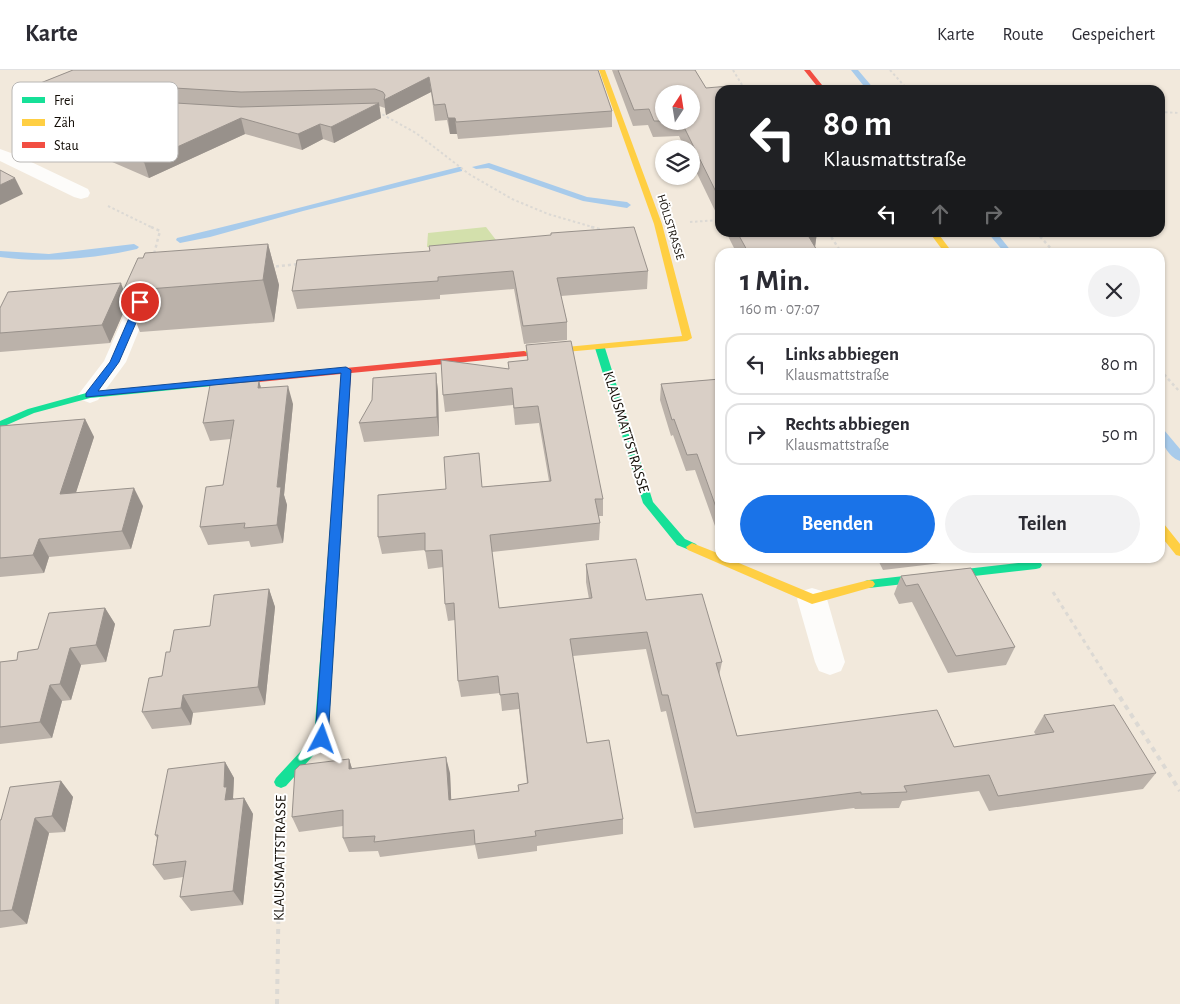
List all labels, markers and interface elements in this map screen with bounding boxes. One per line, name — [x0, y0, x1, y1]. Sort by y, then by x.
text: Karte — [25, 22, 78, 46]
text: Karte — [937, 26, 974, 44]
text: Route — [1002, 26, 1044, 44]
text: Gespeichert — [1072, 26, 1155, 44]
legend — [12, 82, 178, 162]
north arrow — [655, 85, 700, 130]
map controls — [655, 85, 700, 185]
text: Frei — [54, 94, 74, 108]
icon: left — [740, 105, 805, 170]
text: 80 m — [823, 107, 892, 142]
text: Zäh — [54, 116, 75, 130]
text: Stau — [54, 139, 79, 153]
button: layers — [655, 140, 700, 185]
text: Klausmattstraße — [823, 148, 966, 170]
street label: HÖLLSTRASSE — [655, 193, 688, 261]
icon: left — [873, 200, 901, 228]
icon: ahead — [926, 200, 954, 228]
icon: right — [979, 200, 1007, 228]
button: close — [1088, 265, 1140, 317]
text: 1 Min. — [740, 266, 810, 296]
pin — [119, 281, 161, 323]
icon: arrive — [126, 288, 154, 316]
text: 160 m · 07:07 — [740, 301, 820, 317]
text: Links abbiegen — [785, 345, 899, 364]
icon: left — [742, 350, 770, 378]
text: 80 m — [1101, 355, 1138, 374]
text: Klausmattstraße — [785, 367, 889, 383]
street label: KLAUSMATTSTRASSE — [600, 370, 652, 494]
text: Rechts abbiegen — [785, 415, 910, 434]
icon: right — [742, 420, 770, 448]
text: 50 m — [1102, 425, 1138, 444]
text: Klausmattstraße — [785, 437, 889, 453]
button: Beenden — [740, 495, 935, 553]
button: Teilen — [945, 495, 1140, 553]
position arrow — [295, 712, 347, 764]
street label: KLAUSMATTSTRASSE — [271, 795, 289, 921]

